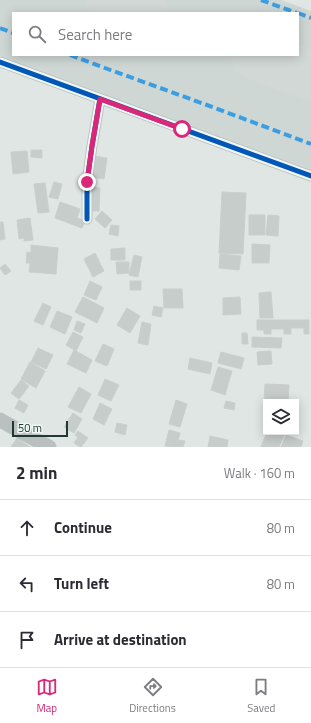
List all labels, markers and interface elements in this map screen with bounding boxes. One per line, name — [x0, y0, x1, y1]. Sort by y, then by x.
search box — [12, 12, 299, 56]
icon: search — [26, 23, 48, 45]
text: Search here — [58, 23, 132, 46]
route start — [173, 120, 191, 138]
route end — [78, 173, 96, 191]
map controls — [263, 399, 299, 435]
button: layers — [263, 399, 299, 435]
scale bar — [12, 419, 68, 438]
text: 50 m — [18, 420, 42, 436]
text: 2 min — [16, 460, 57, 486]
text: Walk · 160 m — [224, 463, 295, 483]
text: Continue — [54, 516, 112, 539]
icon: ahead — [16, 517, 38, 539]
text: 80 m — [267, 518, 295, 538]
text: Turn left — [54, 572, 109, 595]
icon: left — [16, 573, 38, 595]
text: 80 m — [267, 574, 295, 594]
text: Arrive at destination — [54, 628, 187, 651]
icon: arrive — [16, 629, 38, 651]
tab: Map — [36, 676, 58, 716]
tab: Directions — [129, 676, 176, 716]
tab: Saved — [247, 676, 275, 716]

